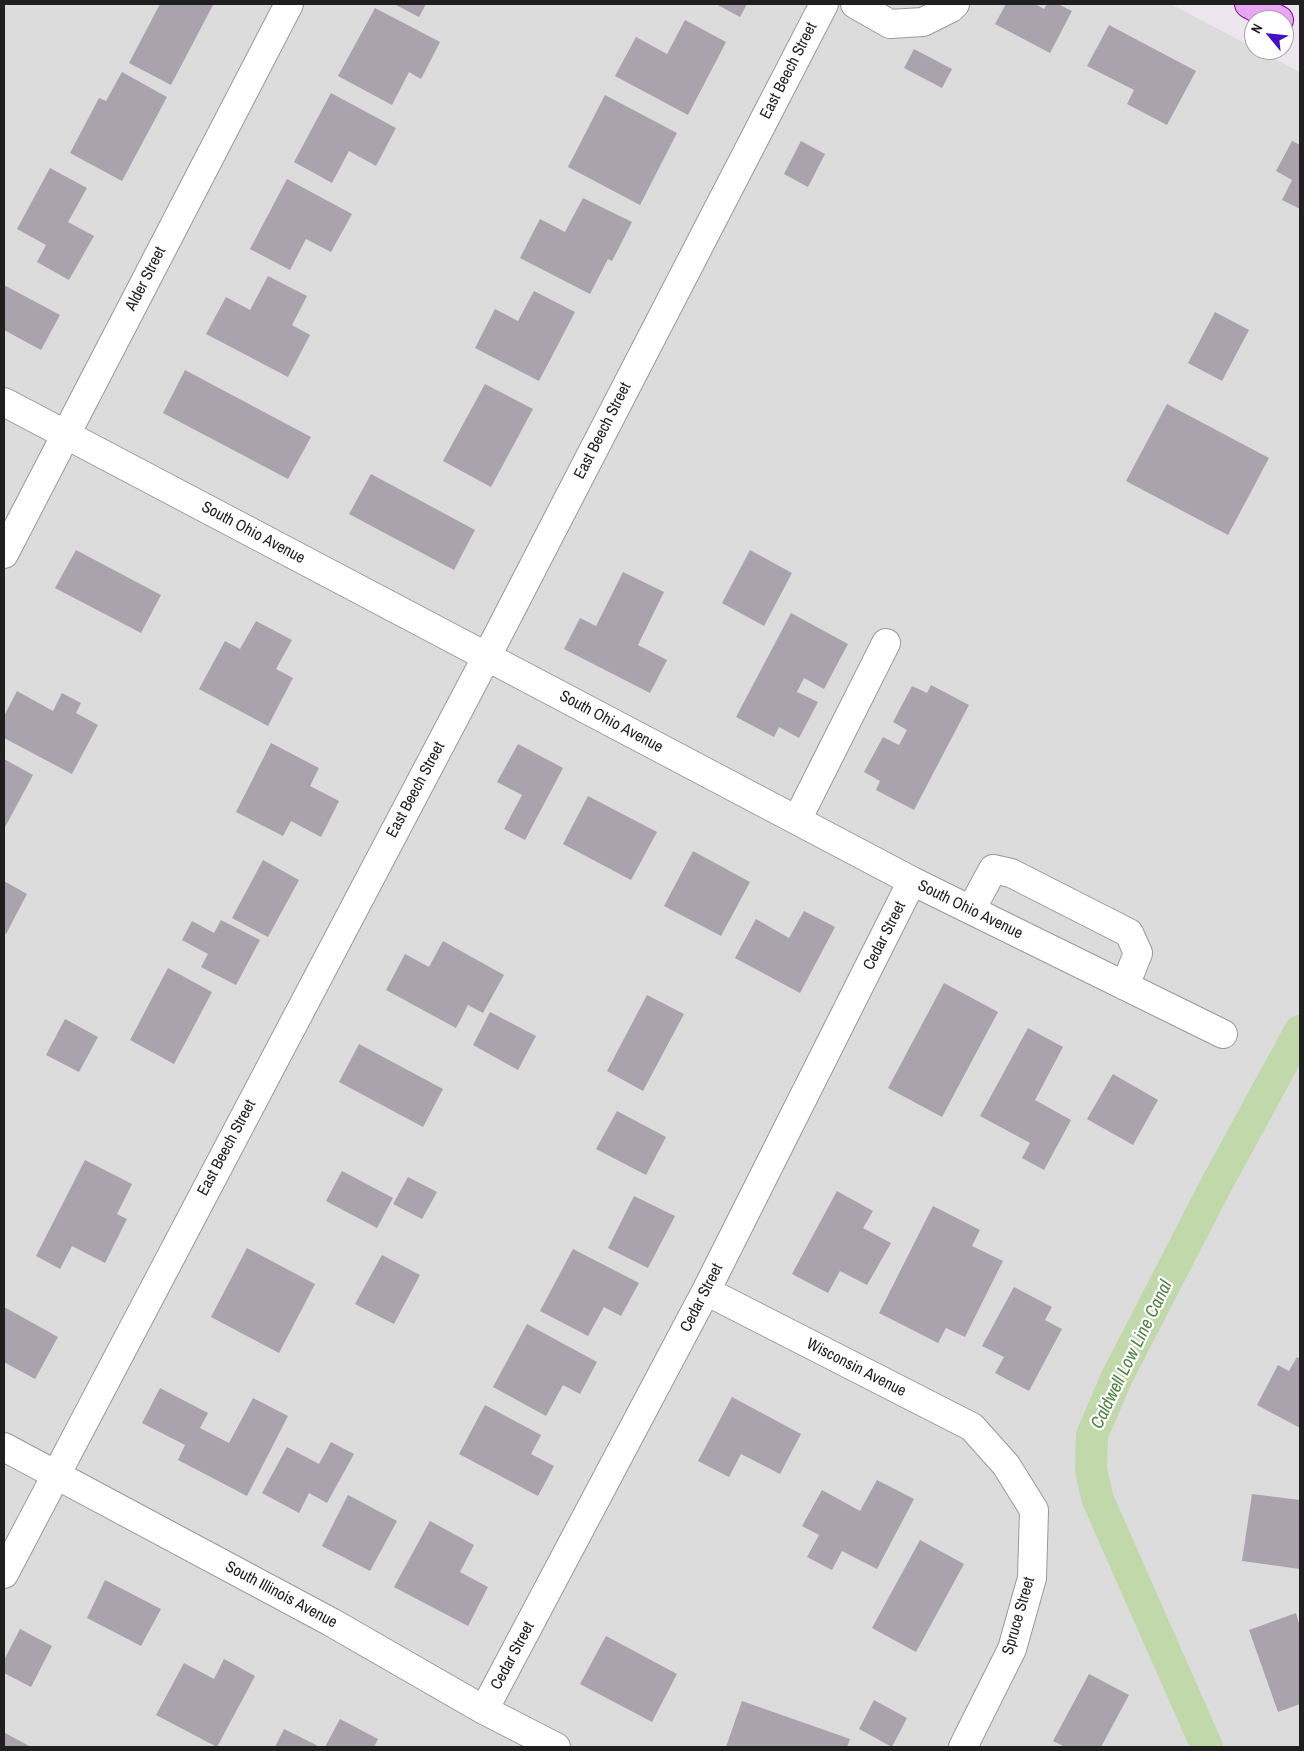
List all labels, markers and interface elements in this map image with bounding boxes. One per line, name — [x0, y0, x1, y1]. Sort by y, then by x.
north arrow — [1244, 10, 1294, 60]
street label: East Beech Street — [756, 20, 822, 122]
text: N — [1247, 21, 1267, 36]
street label: Alder Street — [122, 244, 170, 314]
street label: East Beech Street — [570, 380, 636, 482]
street label: South Ohio Avenue — [198, 498, 308, 568]
street label: South Ohio Avenue — [556, 687, 666, 757]
street label: East Beech Street — [383, 739, 449, 841]
street label: South Ohio Avenue — [914, 876, 1026, 944]
street label: Cedar Street — [860, 899, 910, 973]
street label: East Beech Street — [194, 1097, 260, 1199]
street label: Cedar Street — [677, 1261, 727, 1335]
water label: Caldwell Low Line Canal — [1087, 1277, 1177, 1433]
street label: Wisconsin Avenue — [803, 1335, 909, 1401]
street label: South Illinois Avenue — [222, 1557, 340, 1633]
street label: Spruce Street — [999, 1575, 1039, 1657]
street label: Cedar Street — [487, 1619, 539, 1693]

